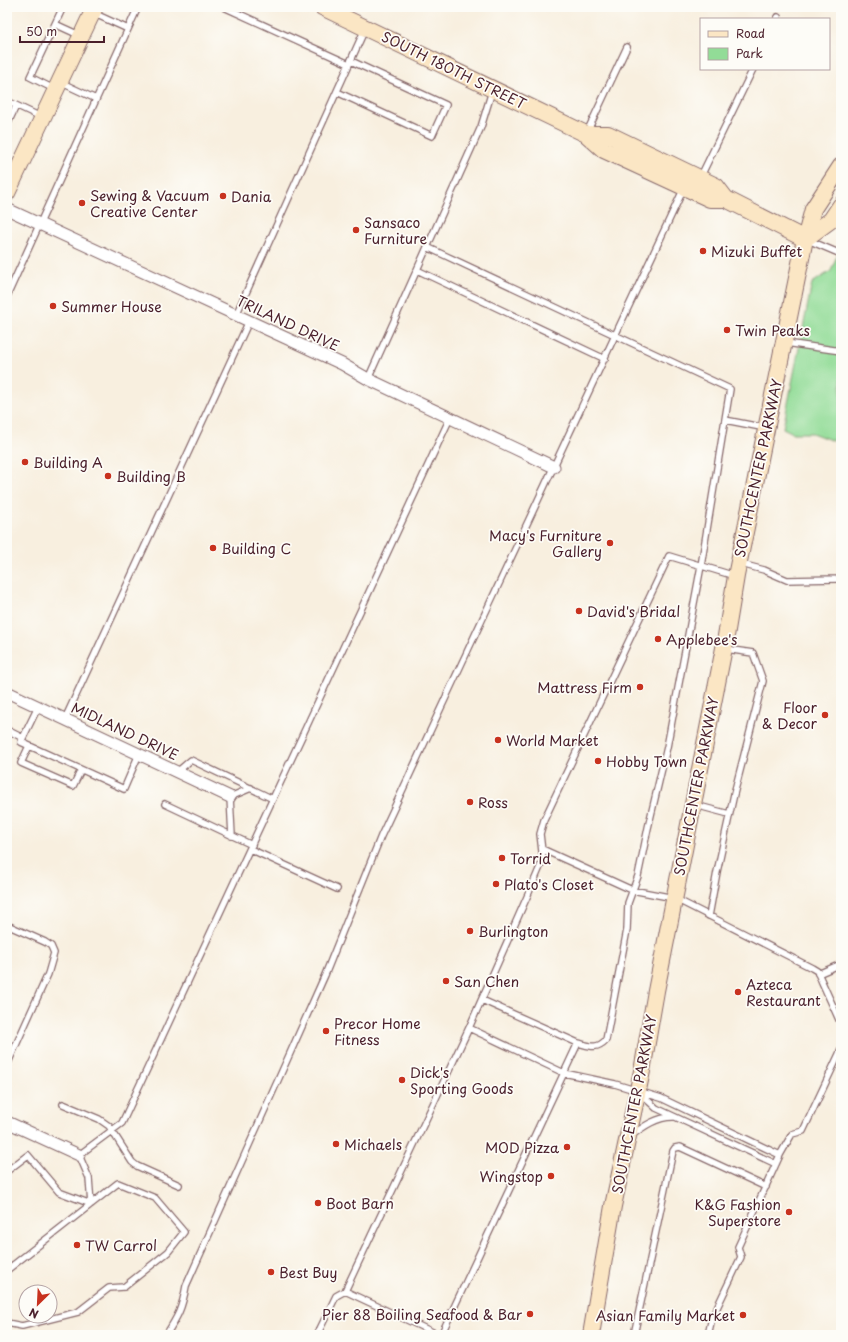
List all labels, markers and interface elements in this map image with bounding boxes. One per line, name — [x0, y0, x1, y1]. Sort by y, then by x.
scale bar — [20, 18, 104, 44]
legend — [700, 18, 830, 70]
text: 50 m — [26, 22, 57, 40]
text: Road — [736, 24, 765, 42]
street label: SOUTH 180TH STREET — [378, 26, 530, 114]
text: Park — [736, 44, 763, 62]
place label: Sewing & Vacuum Creative Center — [90, 185, 209, 222]
place label: Dania — [231, 186, 272, 207]
marker: Dania — [218, 191, 228, 201]
marker: Sewing & Vacuum Creative Center — [77, 198, 87, 208]
place label: Sansaco Furniture — [364, 212, 428, 249]
marker: Sansaco Furniture — [351, 225, 361, 235]
place label: Mizuki Buffet — [711, 241, 802, 262]
marker: Mizuki Buffet — [698, 246, 708, 256]
street label: TRILAND DRIVE — [233, 290, 343, 356]
place label: Summer House — [61, 296, 162, 317]
marker: Summer House — [48, 301, 58, 311]
place label: Twin Peaks — [735, 320, 810, 341]
marker: Twin Peaks — [722, 325, 732, 335]
street label: SOUTHCENTER PARKWAY — [729, 377, 787, 559]
place label: Building A — [33, 452, 103, 473]
marker: Building A — [20, 457, 30, 467]
place label: Building B — [116, 466, 186, 487]
marker: Building B — [103, 471, 113, 481]
place label: Macy's Furniture Gallery — [489, 525, 602, 562]
place label: Building C — [221, 538, 291, 559]
marker: Macy's Furniture Gallery — [605, 538, 615, 548]
marker: Building C — [208, 543, 218, 553]
place label: David's Bridal — [587, 601, 680, 622]
marker: David's Bridal — [574, 606, 584, 616]
place label: Applebee's — [666, 629, 737, 650]
marker: Applebee's — [653, 634, 663, 644]
place label: Mattress Firm — [537, 677, 632, 698]
marker: Mattress Firm — [635, 682, 645, 692]
street label: SOUTHCENTER PARKWAY — [668, 695, 724, 877]
street label: MIDLAND DRIVE — [68, 697, 182, 765]
place label: Floor & Decor — [762, 697, 817, 734]
marker: Floor & Decor — [820, 710, 830, 720]
place label: World Market — [506, 730, 599, 751]
marker: World Market — [493, 735, 503, 745]
place label: Hobby Town — [606, 751, 687, 772]
marker: Hobby Town — [593, 756, 603, 766]
place label: Ross — [478, 792, 508, 813]
marker: Ross — [465, 797, 475, 807]
place label: Torrid — [510, 848, 551, 869]
marker: Torrid — [497, 853, 507, 863]
place label: Plato's Closet — [504, 874, 594, 895]
marker: Plato's Closet — [491, 879, 501, 889]
place label: Burlington — [478, 921, 548, 942]
marker: Burlington — [465, 926, 475, 936]
place label: San Chen — [454, 971, 519, 992]
place label: Azteca Restaurant — [746, 974, 821, 1011]
marker: San Chen — [441, 976, 451, 986]
marker: Azteca Restaurant — [733, 987, 743, 997]
place label: Precor Home Fitness — [334, 1013, 421, 1050]
street label: SOUTHCENTER PARKWAY — [606, 1013, 662, 1195]
marker: Precor Home Fitness — [321, 1026, 331, 1036]
place label: Dick's Sporting Goods — [410, 1062, 513, 1099]
marker: Dick's Sporting Goods — [397, 1075, 407, 1085]
place label: Michaels — [344, 1134, 402, 1155]
place label: MOD Pizza — [485, 1137, 560, 1158]
marker: Michaels — [331, 1139, 341, 1149]
marker: MOD Pizza — [562, 1142, 572, 1152]
place label: Wingstop — [480, 1166, 543, 1187]
marker: Wingstop — [546, 1171, 556, 1181]
place label: Boot Barn — [326, 1193, 394, 1214]
place label: K&G Fashion Superstore — [695, 1194, 781, 1231]
marker: Boot Barn — [313, 1198, 323, 1208]
marker: K&G Fashion Superstore — [784, 1207, 794, 1217]
place label: TW Carrol — [85, 1235, 157, 1256]
marker: TW Carrol — [72, 1240, 82, 1250]
place label: Best Buy — [279, 1262, 337, 1283]
marker: Best Buy — [266, 1267, 276, 1277]
north arrow — [18, 1284, 58, 1324]
text: N — [26, 1304, 41, 1323]
place label: Pier 88 Boiling Seafood & Bar — [322, 1304, 523, 1325]
place label: Asian Family Market — [596, 1305, 735, 1326]
marker: Pier 88 Boiling Seafood & Bar — [525, 1309, 535, 1319]
marker: Asian Family Market — [738, 1310, 748, 1320]

